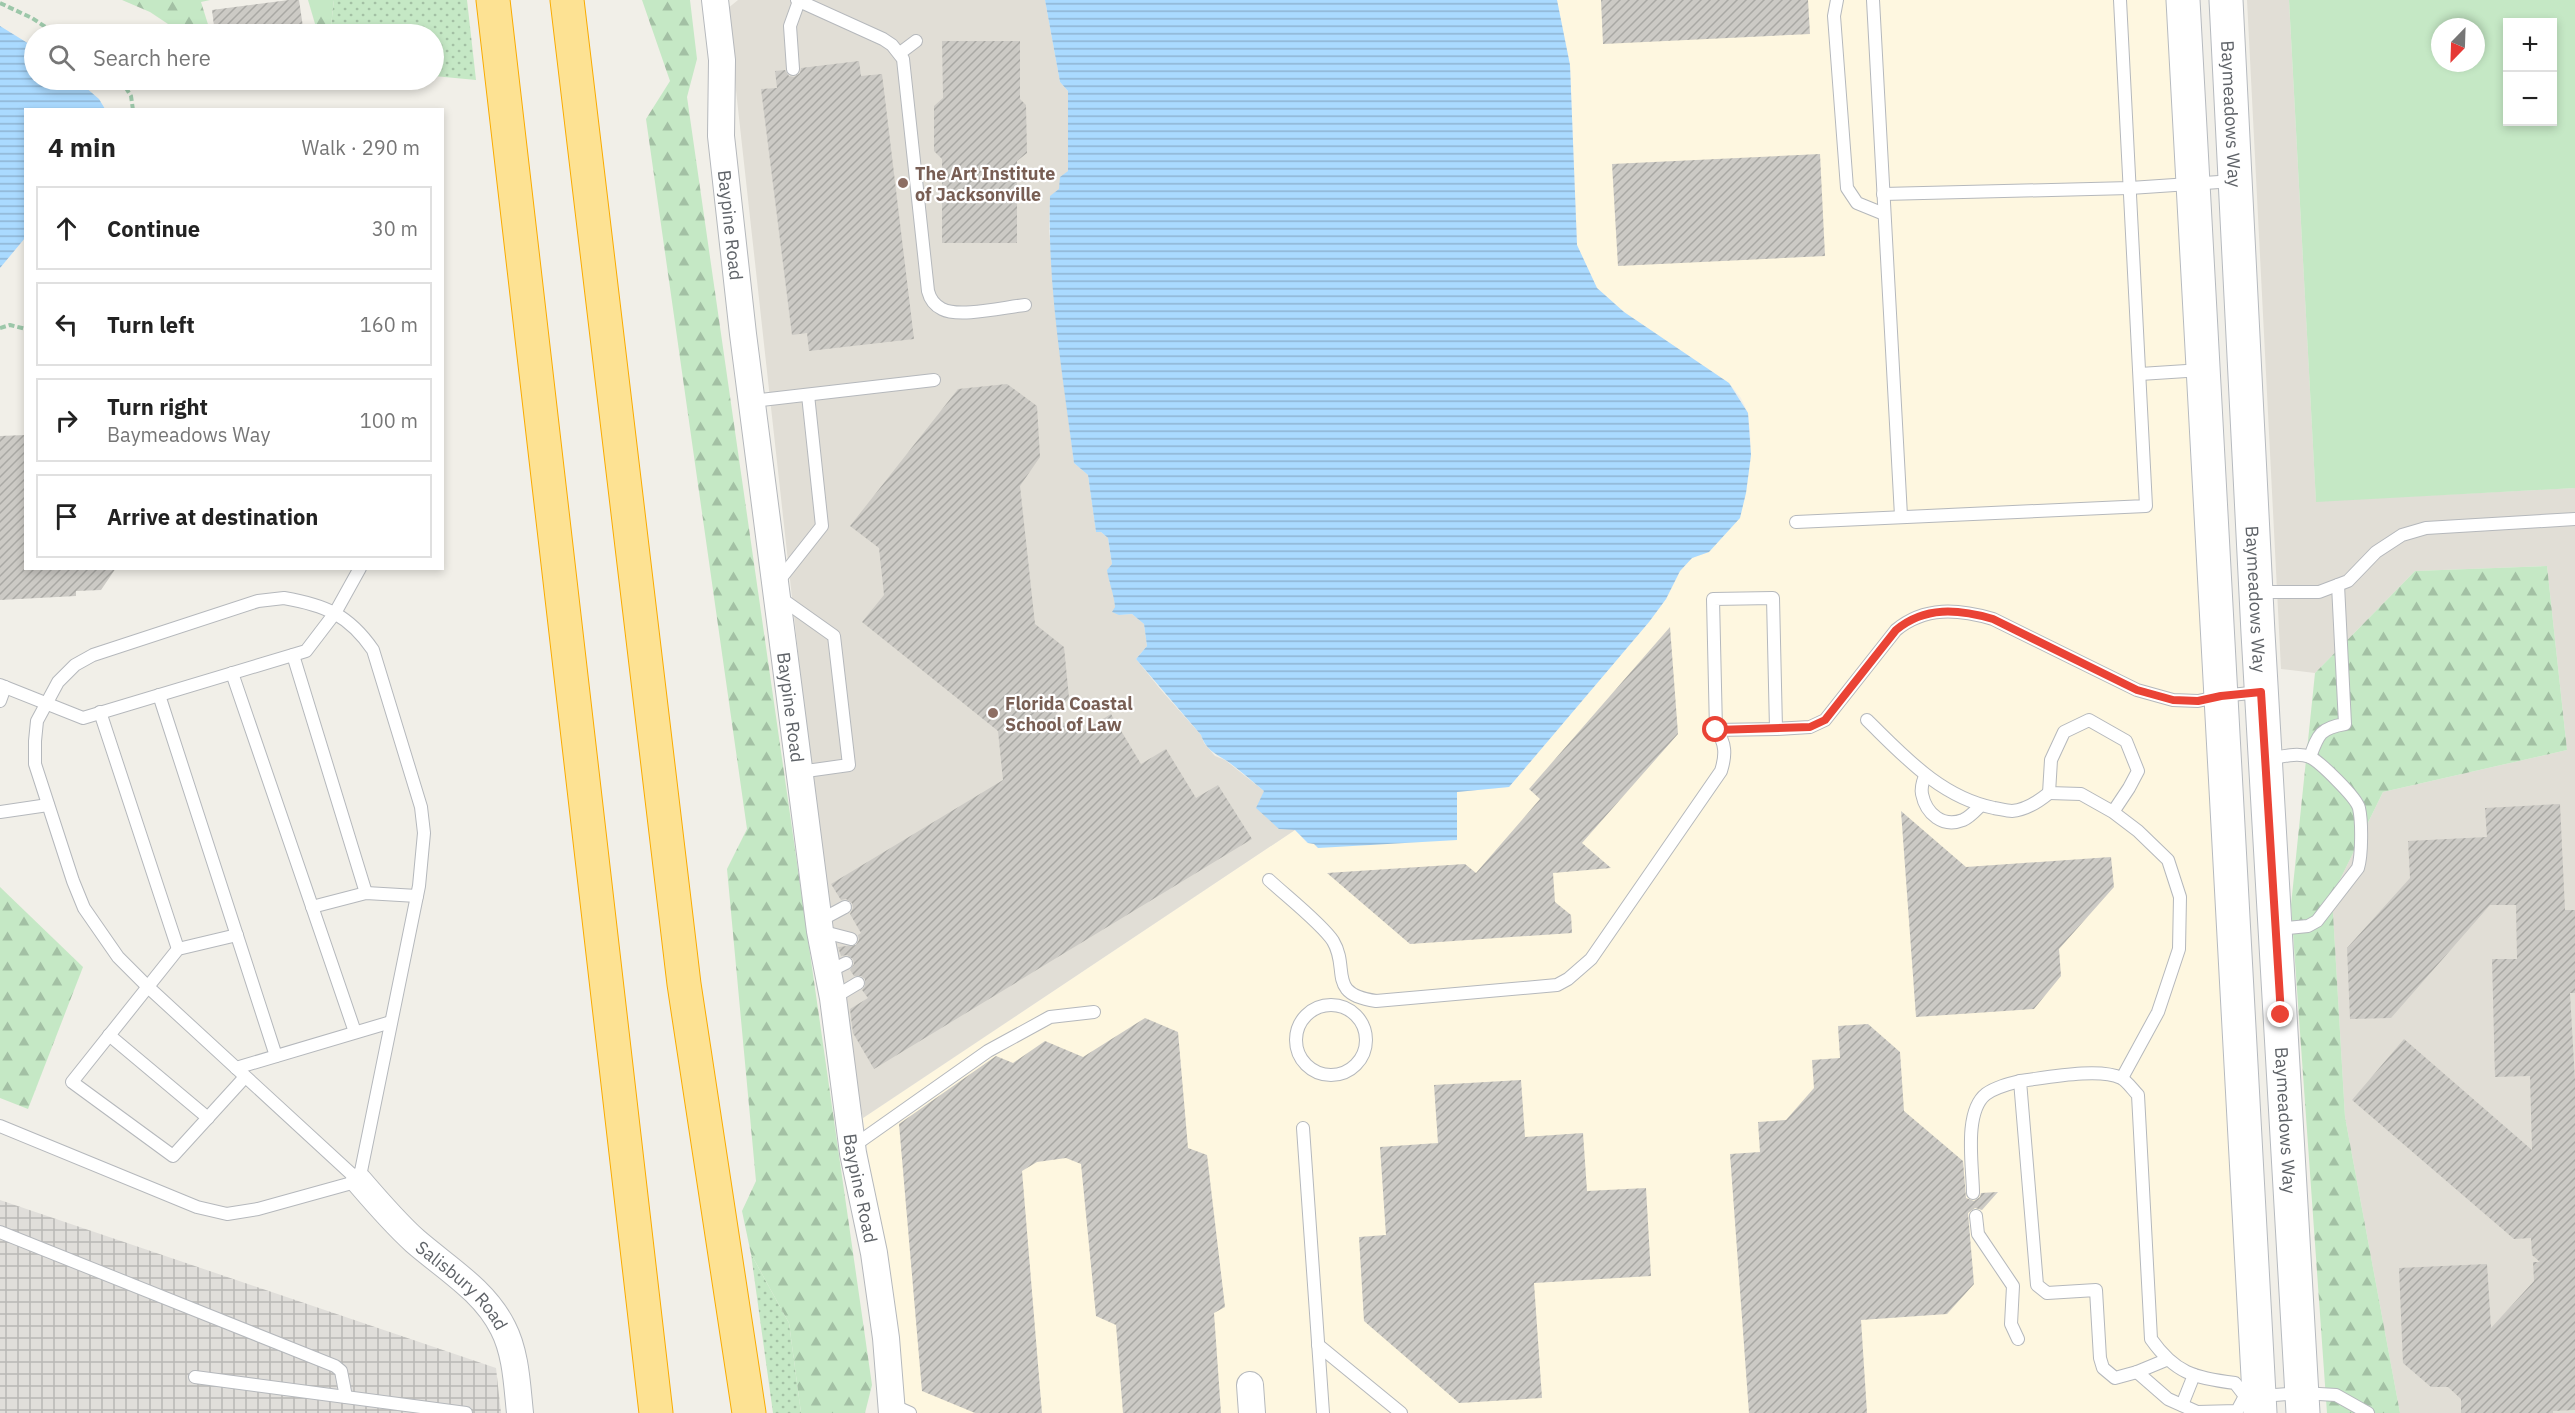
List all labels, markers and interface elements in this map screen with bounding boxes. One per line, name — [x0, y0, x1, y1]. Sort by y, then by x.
north arrow — [2431, 18, 2485, 72]
map controls — [2503, 18, 2557, 126]
button: + — [2503, 18, 2557, 72]
search box — [24, 24, 444, 90]
street label: Baymeadows Way — [2217, 40, 2247, 188]
icon: search — [45, 41, 78, 74]
text: Search here — [93, 43, 211, 72]
button: − — [2503, 72, 2557, 126]
text: 4 min — [48, 130, 116, 164]
text: Walk · 290 m — [302, 134, 420, 161]
place label: The Art Institute of Jacksonville — [915, 162, 1055, 206]
street label: Baypine Road — [713, 169, 748, 281]
marker: The Art Institute of Jacksonville — [896, 176, 910, 190]
icon: ahead — [50, 212, 83, 245]
text: Continue — [107, 214, 200, 243]
text: 30 m — [372, 215, 418, 242]
icon: left — [50, 308, 83, 341]
text: Turn left — [107, 310, 195, 339]
text: 160 m — [360, 311, 418, 338]
text: Turn right — [107, 392, 208, 421]
icon: right — [50, 404, 83, 437]
text: 100 m — [360, 407, 418, 434]
text: Baymeadows Way — [107, 421, 270, 448]
icon: arrive — [50, 500, 83, 533]
text: Arrive at destination — [107, 502, 318, 531]
street label: Baymeadows Way — [2241, 525, 2272, 673]
street label: Baypine Road — [773, 651, 810, 764]
place label: Florida Coastal School of Law — [1005, 692, 1133, 736]
marker: Florida Coastal School of Law — [986, 706, 1000, 720]
route start — [1702, 716, 1728, 742]
route end — [2267, 1001, 2293, 1027]
street label: Baymeadows Way — [2270, 1046, 2302, 1195]
street label: Baypine Road — [839, 1132, 883, 1245]
street label: Salisbury Road — [411, 1235, 513, 1334]

